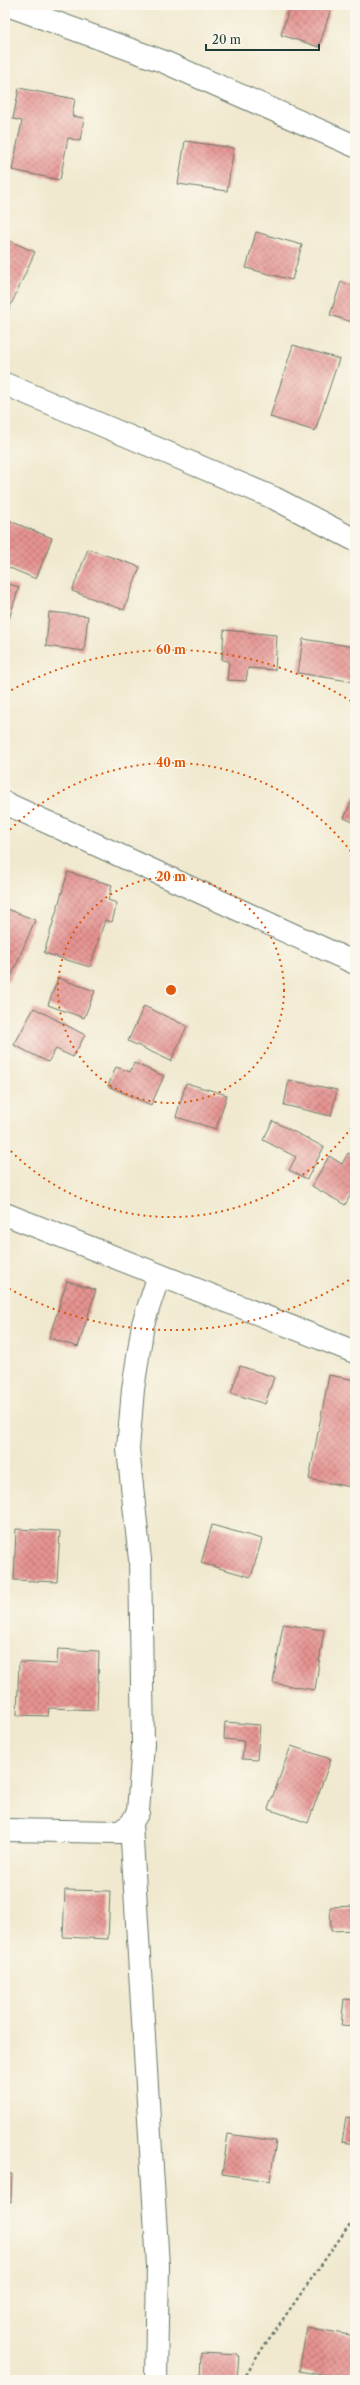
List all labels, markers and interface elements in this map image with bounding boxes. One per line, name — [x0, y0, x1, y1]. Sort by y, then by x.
scale bar — [206, 26, 319, 52]
text: 20 m — [212, 32, 241, 47]
text: 60 m — [156, 642, 186, 657]
text: 40 m — [156, 755, 186, 770]
text: 20 m — [156, 869, 186, 884]
centre of rings — [164, 983, 178, 997]

